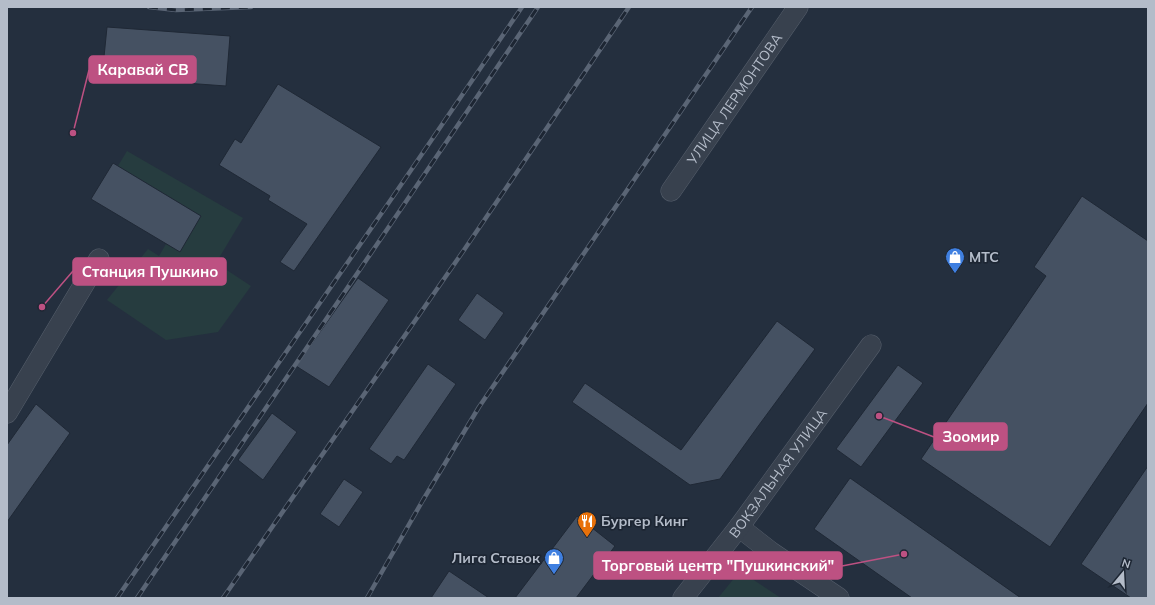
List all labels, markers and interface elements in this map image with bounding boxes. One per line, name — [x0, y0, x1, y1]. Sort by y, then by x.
street label: УЛИЦА ЛЕРМОНТОВА — [682, 29, 787, 169]
callout: Каравай СВ — [89, 56, 196, 83]
text: Каравай СВ — [97, 60, 189, 79]
shop icon: МТС — [944, 246, 966, 274]
place label: МТС — [969, 248, 999, 266]
callout: Станция Пушкино — [73, 258, 226, 285]
text: Станция Пушкино — [82, 262, 218, 281]
street label: ВОКЗАЛЬНАЯ УЛИЦА — [725, 404, 831, 541]
callout: Зоомир — [934, 423, 1007, 450]
text: Зоомир — [942, 427, 1000, 446]
restaurant icon: Бургер Кинг — [576, 510, 598, 538]
place label: Бургер Кинг — [601, 512, 688, 530]
shop icon: Лига Ставок — [543, 547, 565, 575]
place label: Лига Ставок — [452, 549, 541, 567]
callout: Торговый центр "Пушкинский" — [594, 552, 842, 579]
north arrow — [1103, 553, 1143, 593]
text: Торговый центр "Пушкинский" — [602, 556, 834, 575]
text: N — [1120, 556, 1132, 571]

